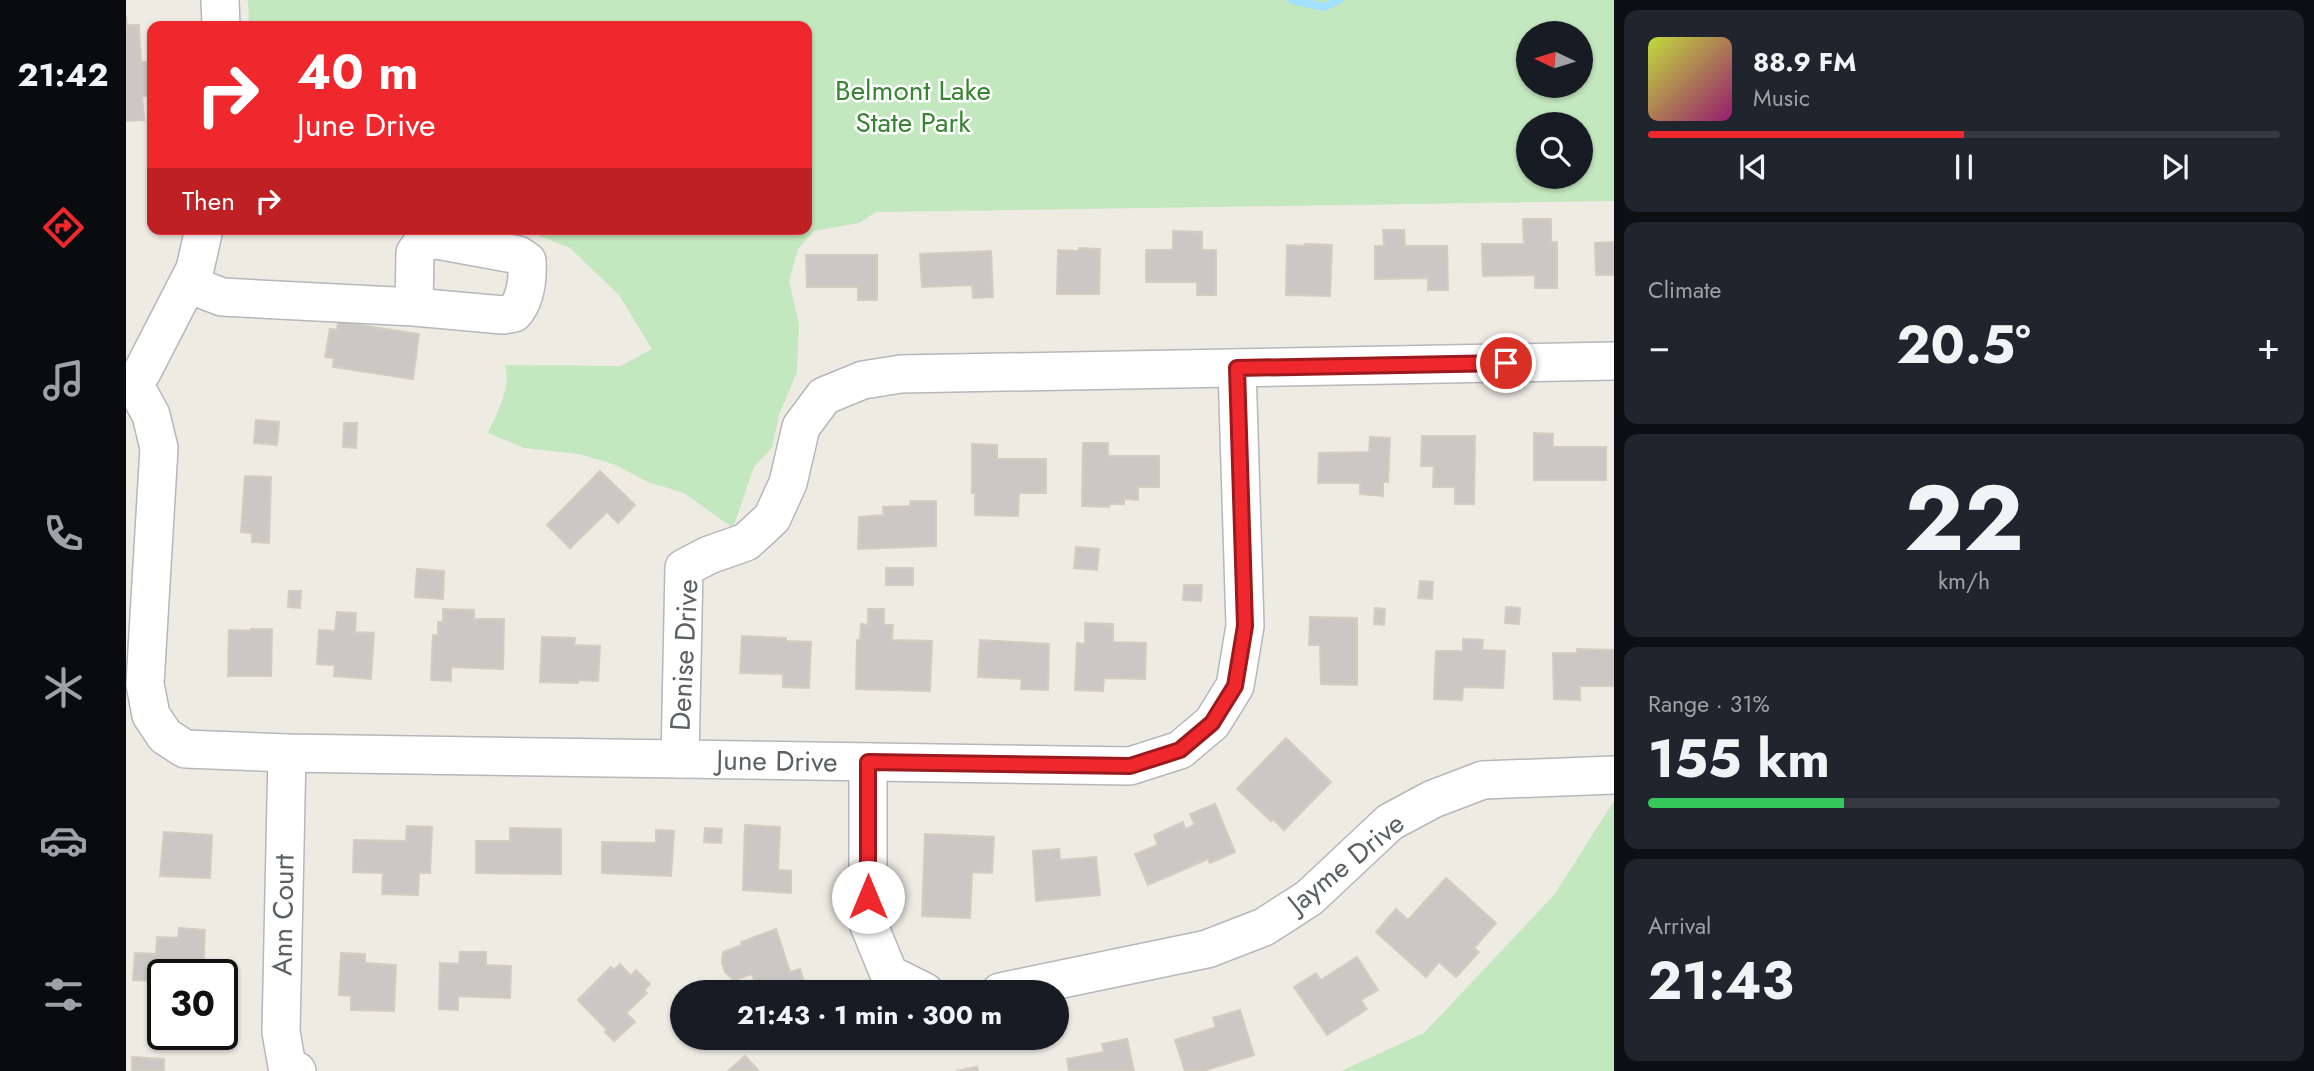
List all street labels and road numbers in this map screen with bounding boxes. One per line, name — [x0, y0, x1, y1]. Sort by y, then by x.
street label: Denise Drive — [660, 578, 708, 732]
street label: June Drive — [712, 739, 838, 783]
street label: Jayme Drive — [1276, 803, 1413, 925]
street label: Ann Court — [261, 853, 305, 976]

